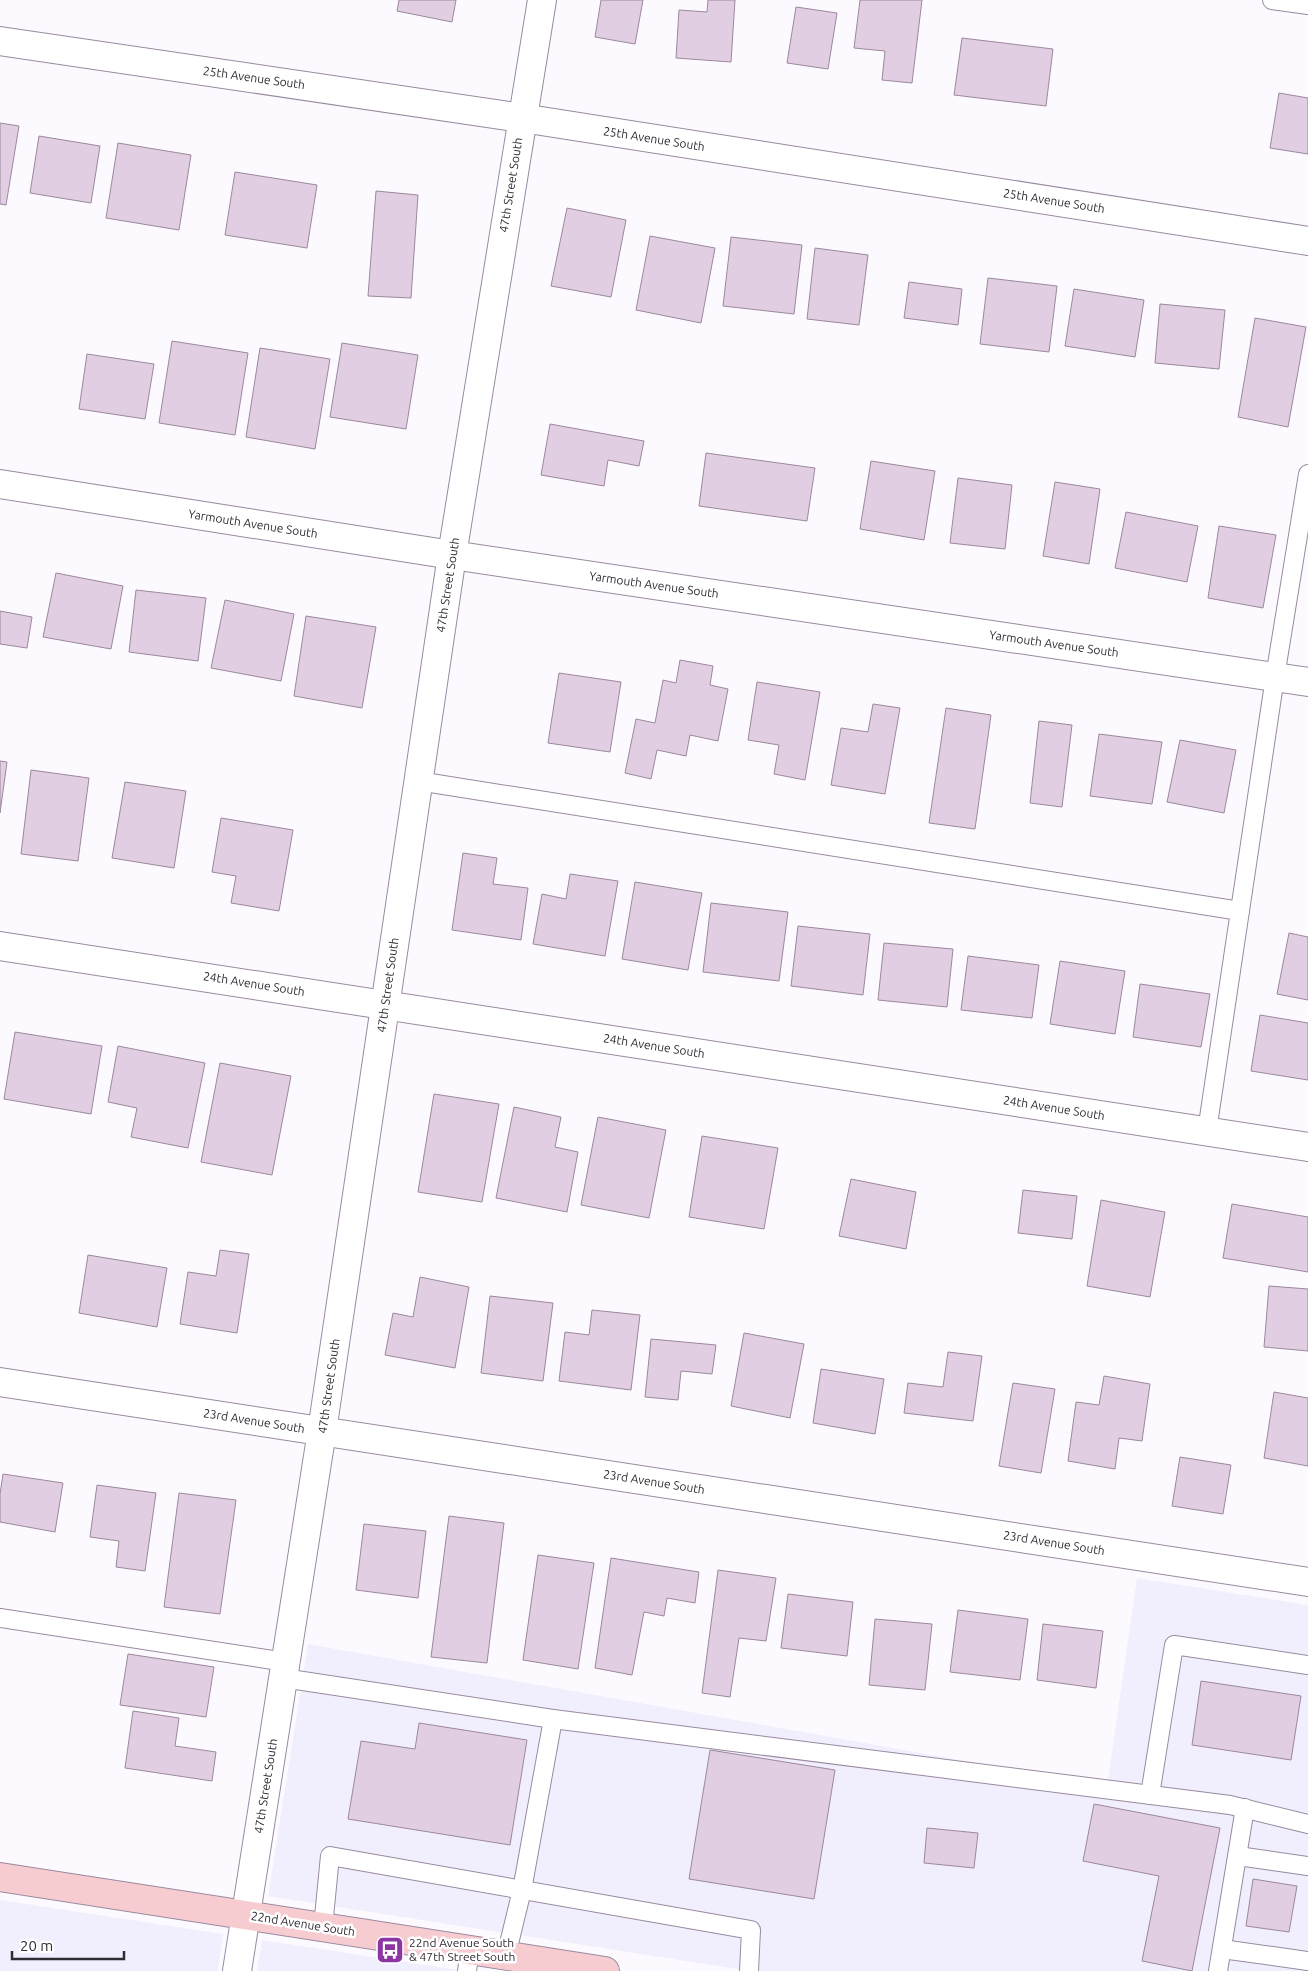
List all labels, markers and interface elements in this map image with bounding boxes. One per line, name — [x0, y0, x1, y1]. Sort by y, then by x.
street label: 25th Avenue South — [202, 64, 306, 91]
street label: 25th Avenue South — [602, 124, 706, 153]
street label: 47th Street South — [497, 137, 524, 233]
street label: 25th Avenue South — [1002, 186, 1106, 215]
street label: Yarmouth Avenue South — [188, 507, 319, 540]
street label: 47th Street South — [434, 537, 461, 633]
street label: Yarmouth Avenue South — [588, 569, 720, 600]
street label: Yarmouth Avenue South — [988, 628, 1120, 659]
street label: 47th Street South — [374, 937, 401, 1033]
street label: 24th Avenue South — [202, 969, 306, 998]
street label: 24th Avenue South — [602, 1031, 706, 1060]
street label: 24th Avenue South — [1002, 1093, 1106, 1122]
street label: 47th Street South — [315, 1338, 342, 1434]
street label: 23rd Avenue South — [202, 1406, 306, 1435]
street label: 23rd Avenue South — [602, 1467, 706, 1496]
street label: 23rd Avenue South — [1002, 1528, 1106, 1557]
street label: 47th Street South — [252, 1738, 279, 1834]
street label: 22nd Avenue South — [250, 1909, 356, 1938]
scale bar — [12, 1928, 125, 1960]
bus stop icon: 22nd Avenue South & 47th Street South — [375, 1935, 405, 1965]
place label: 22nd Avenue South & 47th Street South — [409, 1936, 515, 1963]
text: 20 m — [20, 1937, 53, 1954]

